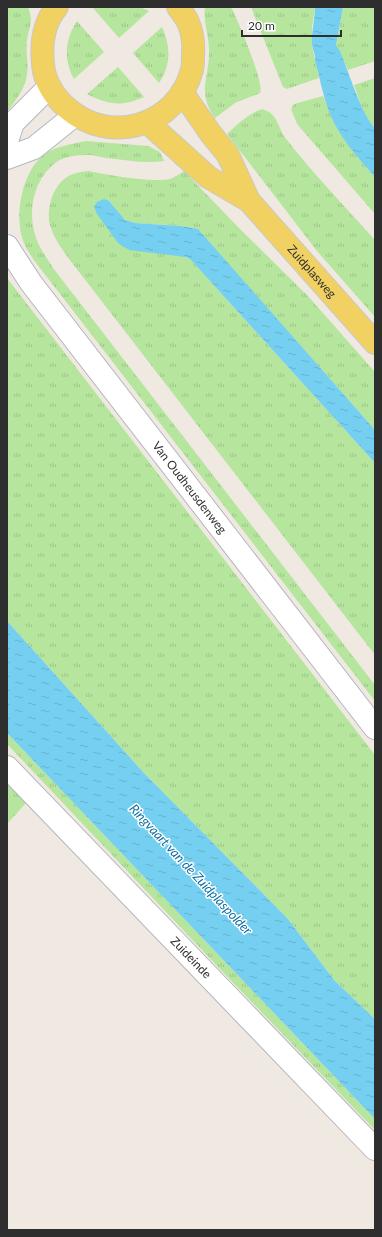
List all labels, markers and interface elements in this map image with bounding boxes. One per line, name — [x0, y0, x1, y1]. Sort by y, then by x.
scale bar — [242, 12, 341, 38]
text: 20 m — [248, 18, 275, 33]
street label: Zuidplasweg — [285, 242, 340, 301]
street label: Van Oudheusdenweg — [149, 438, 230, 537]
water label: Ringvaart van de Zuidplaspolder — [126, 800, 256, 938]
street label: Zuideinde — [168, 933, 215, 982]

